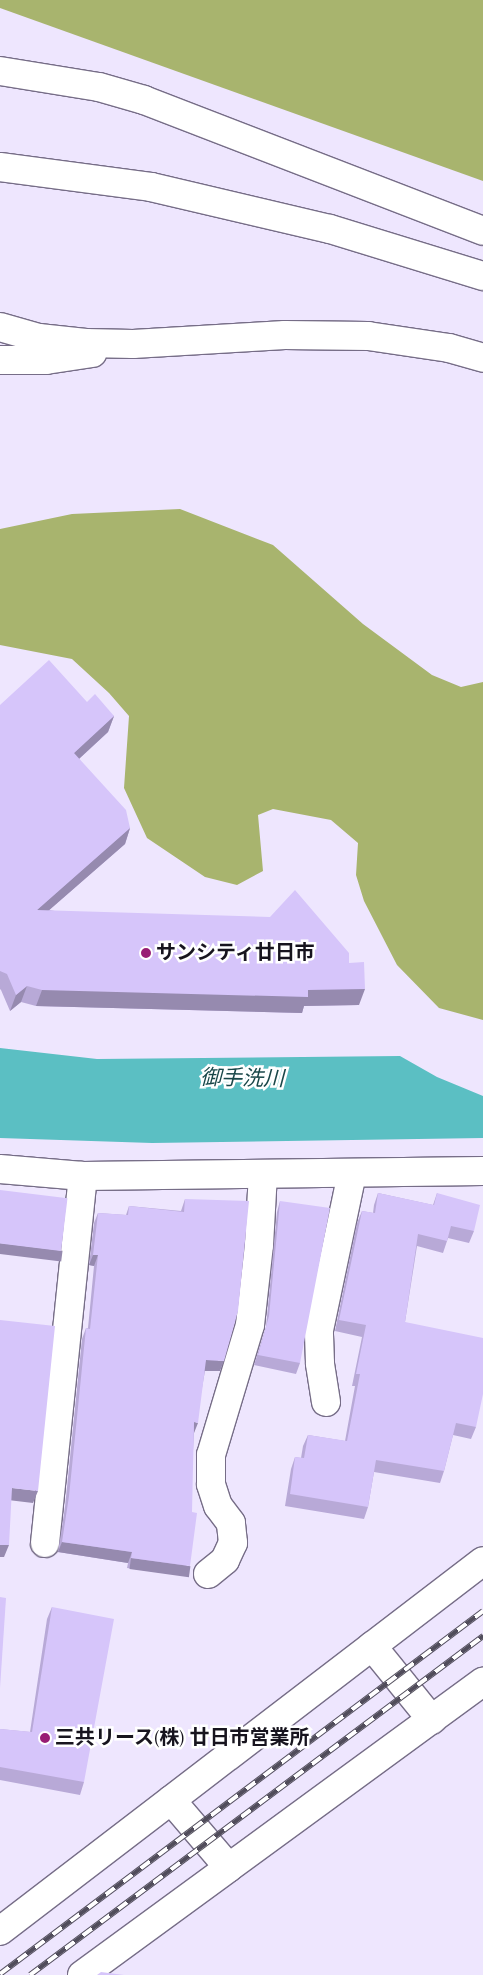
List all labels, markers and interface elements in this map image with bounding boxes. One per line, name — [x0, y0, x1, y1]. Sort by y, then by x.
place label: サンシティ廿日市 — [156, 941, 316, 965]
marker: サンシティ廿日市 — [140, 947, 152, 959]
water label: 御手洗川 — [200, 1066, 284, 1092]
place label: 三共リース(株) 廿日市営業所 — [55, 1726, 310, 1750]
marker: 三共リース(株) 廿日市営業所 — [39, 1732, 51, 1744]

